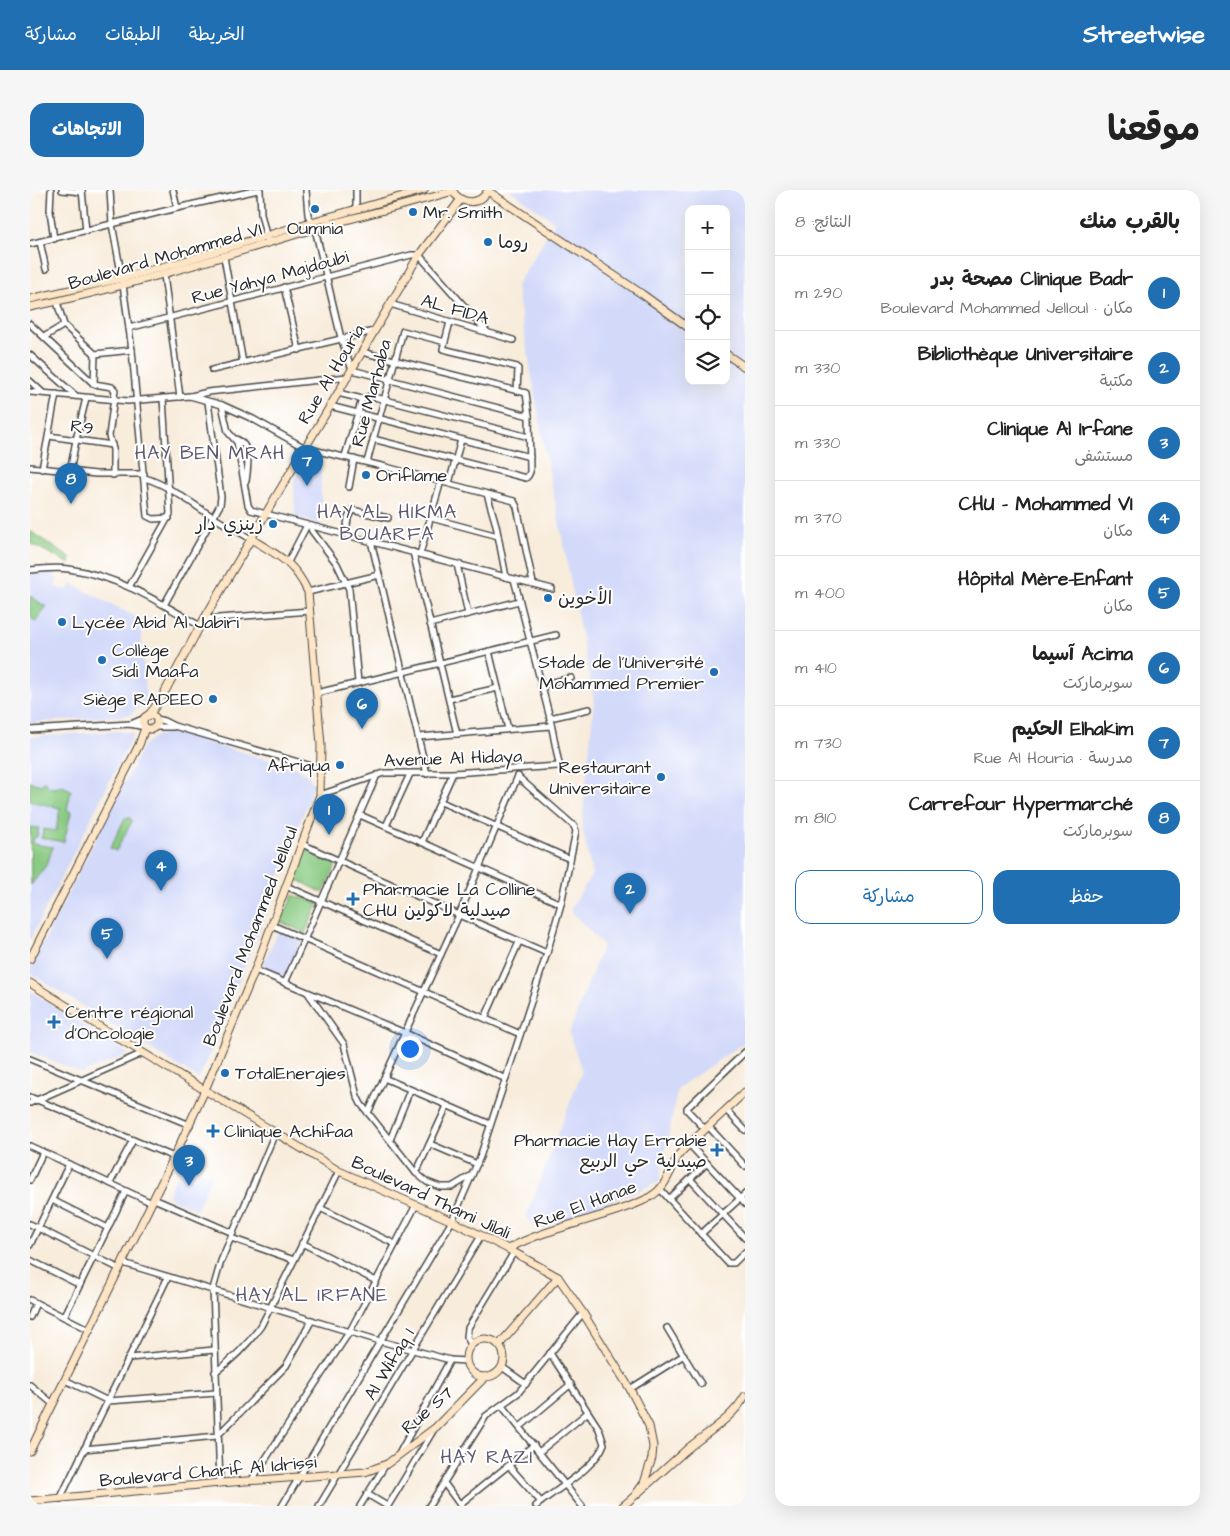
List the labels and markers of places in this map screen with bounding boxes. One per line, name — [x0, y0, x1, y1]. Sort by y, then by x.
place label: Mr. Smith — [423, 200, 502, 225]
marker: Oumnia — [309, 203, 321, 215]
marker: Mr. Smith — [407, 206, 419, 218]
place label: Oumnia — [287, 216, 343, 241]
place label: روما — [498, 230, 528, 255]
marker: روما — [482, 236, 494, 248]
pin: 7 — [291, 445, 323, 486]
pin: 8 — [55, 463, 87, 504]
place label: Oriflame — [376, 463, 447, 488]
marker: Oriflame — [360, 469, 372, 481]
place label: زينزي دار — [194, 512, 263, 537]
marker: زينزي دار — [267, 518, 279, 530]
place label: الأخوين — [558, 586, 612, 611]
marker: الأخوين — [542, 592, 554, 604]
place label: Lycée Abid Al Jabiri — [72, 610, 239, 636]
marker: Lycée Abid Al Jabiri — [56, 616, 68, 628]
place label: Collège Sidi Maafa — [112, 638, 199, 684]
place label: Stade de l'Université Mohammed Premier — [538, 650, 704, 696]
marker: Collège Sidi Maafa — [96, 654, 108, 666]
marker: Stade de l'Université Mohammed Premier — [708, 666, 720, 678]
place label: Siège RADEEO — [83, 687, 203, 713]
pin: 6 — [346, 688, 378, 729]
marker: Siège RADEEO — [207, 693, 219, 705]
place label: Afriqua — [268, 753, 330, 778]
place label: Restaurant Universitaire — [550, 755, 652, 801]
marker: Afriqua — [334, 759, 346, 771]
marker: Restaurant Universitaire — [655, 771, 667, 783]
pin: 1 — [313, 794, 345, 835]
pin: 4 — [145, 850, 177, 891]
pin: 2 — [614, 873, 646, 914]
place label: Pharmacie La Colline CHU صيدلية لاكولين — [363, 877, 536, 923]
marker: Pharmacie La Colline CHU صيدلية لاكولين — [347, 893, 359, 905]
pin: 5 — [91, 918, 123, 959]
place label: Centre régional d'Oncologie — [65, 1000, 194, 1047]
marker: Centre régional d'Oncologie — [47, 1015, 61, 1029]
place label: TotalEnergies — [235, 1061, 346, 1087]
marker: TotalEnergies — [219, 1067, 231, 1079]
place label: Clinique Achifaa — [224, 1119, 353, 1144]
marker: Clinique Achifaa — [206, 1124, 220, 1138]
place label: Pharmacie Hay Errabie صيدلية حي الربيع — [514, 1128, 707, 1177]
marker: Pharmacie Hay Errabie صيدلية حي الربيع — [711, 1144, 723, 1156]
pin: 3 — [173, 1145, 205, 1186]

